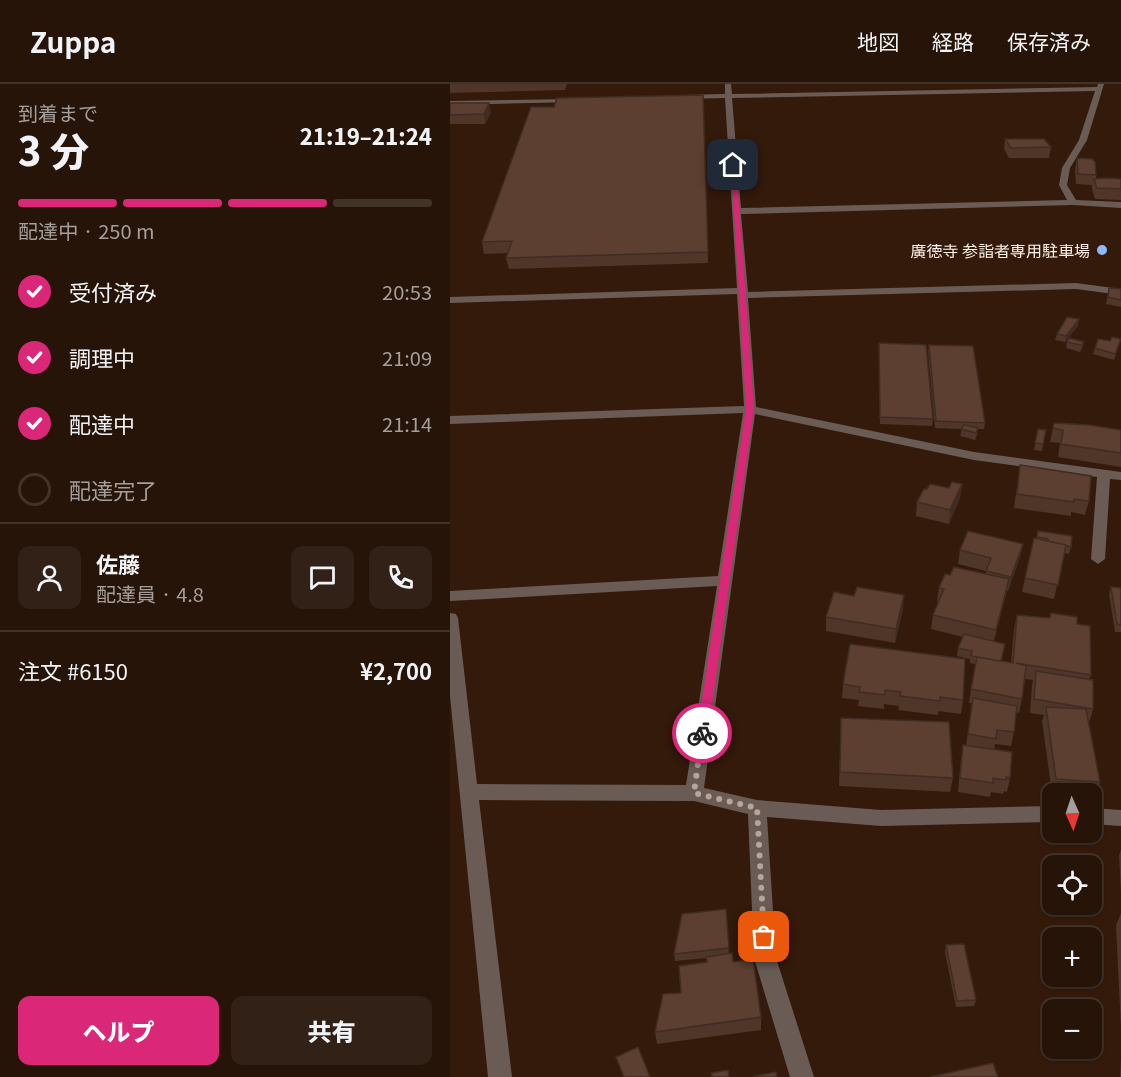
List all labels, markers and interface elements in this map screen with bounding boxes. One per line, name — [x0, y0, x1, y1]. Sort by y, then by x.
text: Zuppa — [30, 21, 116, 61]
text: 地図 — [857, 26, 899, 56]
text: 経路 — [932, 26, 974, 56]
text: 保存済み — [1007, 26, 1091, 56]
text: 到着まで — [18, 98, 98, 127]
text: 21:19–21:24 — [300, 119, 432, 151]
text: 3 分 — [18, 121, 89, 177]
pin — [707, 139, 758, 190]
icon: home — [716, 148, 749, 181]
text: 配達中 · 250 m — [18, 216, 154, 245]
place label: 廣徳寺 参詣者専用駐車場 — [910, 238, 1090, 262]
marker: 廣徳寺 参詣者専用駐車場 — [1095, 243, 1109, 257]
icon: check — [18, 275, 51, 308]
text: 受付済み — [69, 275, 157, 307]
text: 20:53 — [382, 277, 432, 306]
icon: check — [18, 341, 51, 374]
text: 調理中 — [69, 341, 135, 373]
text: 21:09 — [382, 343, 432, 372]
icon: check — [18, 407, 51, 440]
text: 配達中 — [69, 407, 135, 439]
text: 21:14 — [382, 409, 432, 438]
text: 配達完了 — [69, 473, 157, 505]
button: person — [18, 546, 81, 609]
button: chat — [291, 546, 354, 609]
button: phone — [369, 546, 432, 609]
text: 佐藤 — [96, 547, 140, 579]
text: 配達員 · 4.8 — [96, 579, 204, 608]
text: 注文 #6150 — [18, 654, 128, 686]
text: ¥2,700 — [360, 654, 432, 686]
courier — [672, 703, 732, 763]
icon: bike — [686, 717, 719, 750]
north arrow — [1042, 783, 1102, 843]
map controls — [1042, 783, 1102, 1059]
button: locate — [1042, 855, 1102, 915]
pin — [738, 911, 789, 962]
icon: bag — [747, 920, 780, 953]
button: + — [1042, 927, 1102, 987]
button: ヘルプ — [18, 996, 219, 1065]
button: 共有 — [231, 996, 432, 1065]
button: − — [1042, 999, 1102, 1059]

